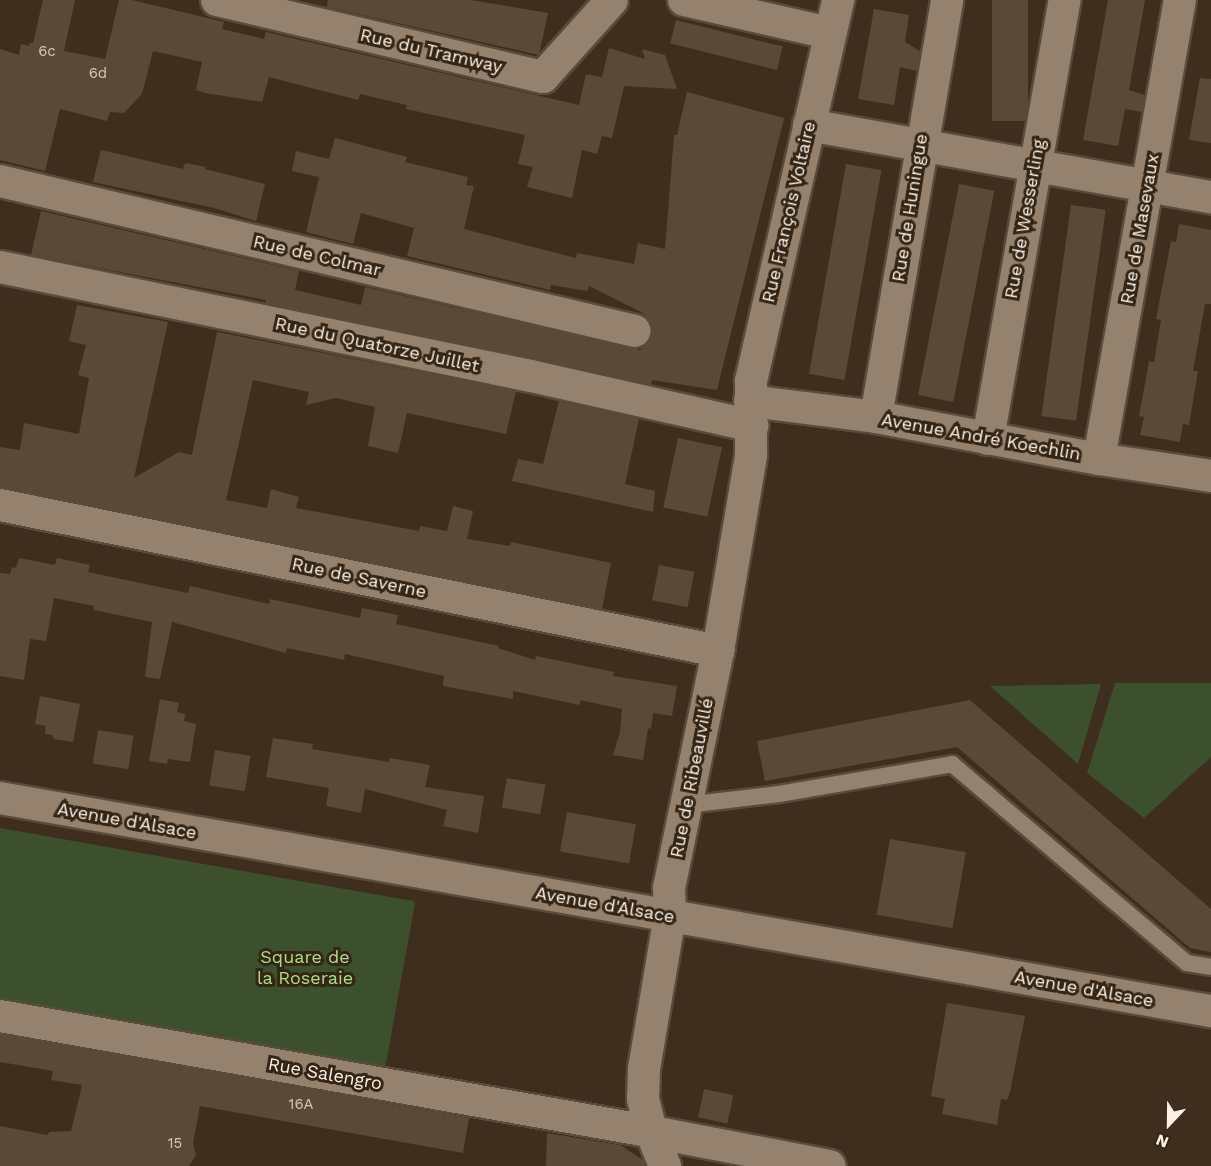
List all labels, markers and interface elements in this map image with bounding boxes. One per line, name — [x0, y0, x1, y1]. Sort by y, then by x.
street label: Rue du Tramway — [358, 24, 504, 78]
house number: 6c — [38, 43, 56, 61]
house number: 6d — [89, 65, 107, 83]
street label: Rue François Voltaire — [758, 119, 820, 305]
street label: Rue de Huningue — [888, 132, 932, 284]
street label: Rue de Wesserling — [1000, 137, 1050, 301]
street label: Rue de Masevaux — [1116, 152, 1164, 306]
street label: Rue de Colmar — [251, 231, 383, 281]
street label: Rue du Quatorze Juillet — [273, 313, 481, 377]
street label: Avenue André Koechlin — [879, 409, 1083, 465]
street label: Rue de Saverne — [290, 553, 428, 603]
street label: Rue de Ribeauvillé — [666, 696, 718, 860]
street label: Avenue d'Alsace — [56, 798, 198, 844]
street label: Avenue d'Alsace — [534, 882, 676, 928]
park label: Square de la Roseraie — [257, 947, 353, 990]
street label: Avenue d'Alsace — [1013, 966, 1155, 1012]
street label: Rue Salengro — [266, 1053, 384, 1095]
north arrow — [1139, 1094, 1199, 1154]
house number: 16A — [289, 1096, 313, 1114]
text: N — [1153, 1130, 1171, 1152]
house number: 15 — [168, 1135, 182, 1153]

